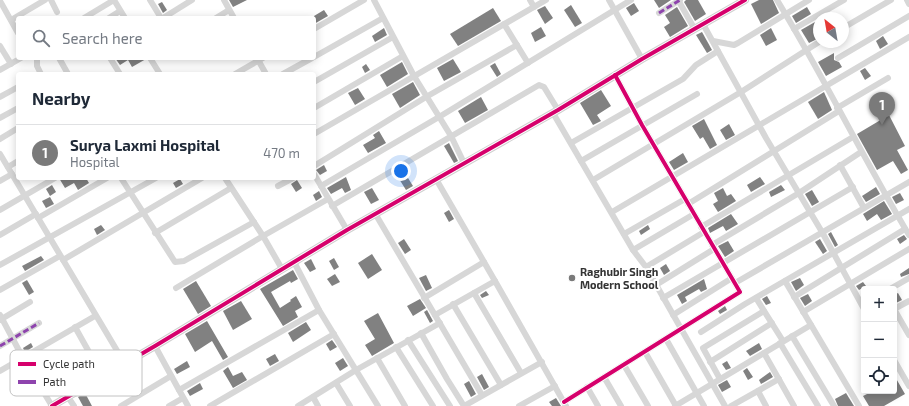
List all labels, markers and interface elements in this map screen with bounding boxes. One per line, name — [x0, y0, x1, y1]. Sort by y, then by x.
north arrow — [813, 12, 849, 48]
search box — [16, 16, 316, 60]
icon: search — [30, 27, 52, 49]
text: Search here — [62, 29, 143, 47]
text: Nearby — [32, 88, 90, 108]
pin: 1 — [869, 92, 895, 125]
text: Surya Laxmi Hospital — [70, 136, 220, 154]
text: 1 — [42, 145, 48, 161]
text: 470 m — [263, 145, 300, 161]
text: Hospital — [70, 154, 119, 170]
your location — [391, 161, 411, 181]
place label: Raghubir Singh Modern School — [580, 265, 659, 291]
marker: Raghubir Singh Modern School — [567, 273, 577, 283]
map controls — [861, 286, 897, 394]
button: + — [861, 286, 897, 322]
button: − — [861, 322, 897, 358]
legend — [10, 350, 142, 396]
text: Cycle path — [43, 357, 95, 370]
button: locate — [861, 358, 897, 394]
text: Path — [43, 375, 66, 388]

